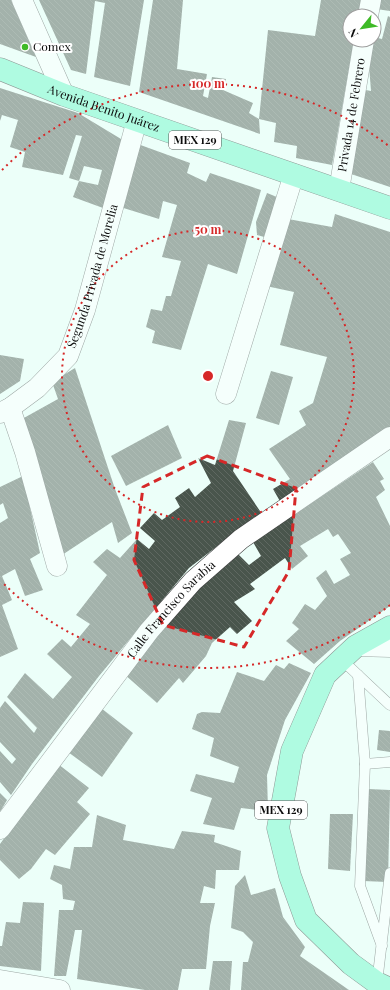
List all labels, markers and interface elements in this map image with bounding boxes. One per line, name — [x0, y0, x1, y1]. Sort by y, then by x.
north arrow — [342, 8, 382, 48]
text: N — [344, 26, 361, 40]
place label: Comex — [33, 38, 71, 54]
marker: Comex — [20, 42, 30, 52]
street label: Privada 14 de Febrero — [333, 56, 368, 173]
text: 100 m — [191, 75, 225, 91]
street label: Avenida Benito Juárez — [45, 80, 162, 135]
road number: MEX 129 — [169, 131, 221, 149]
street label: Segunda Privada de Morelia — [63, 202, 121, 350]
text: 50 m — [195, 221, 222, 237]
centre of rings — [201, 369, 215, 383]
street label: Calle Francisco Sarabia — [123, 556, 218, 660]
road number: MEX 129 — [255, 801, 307, 819]

